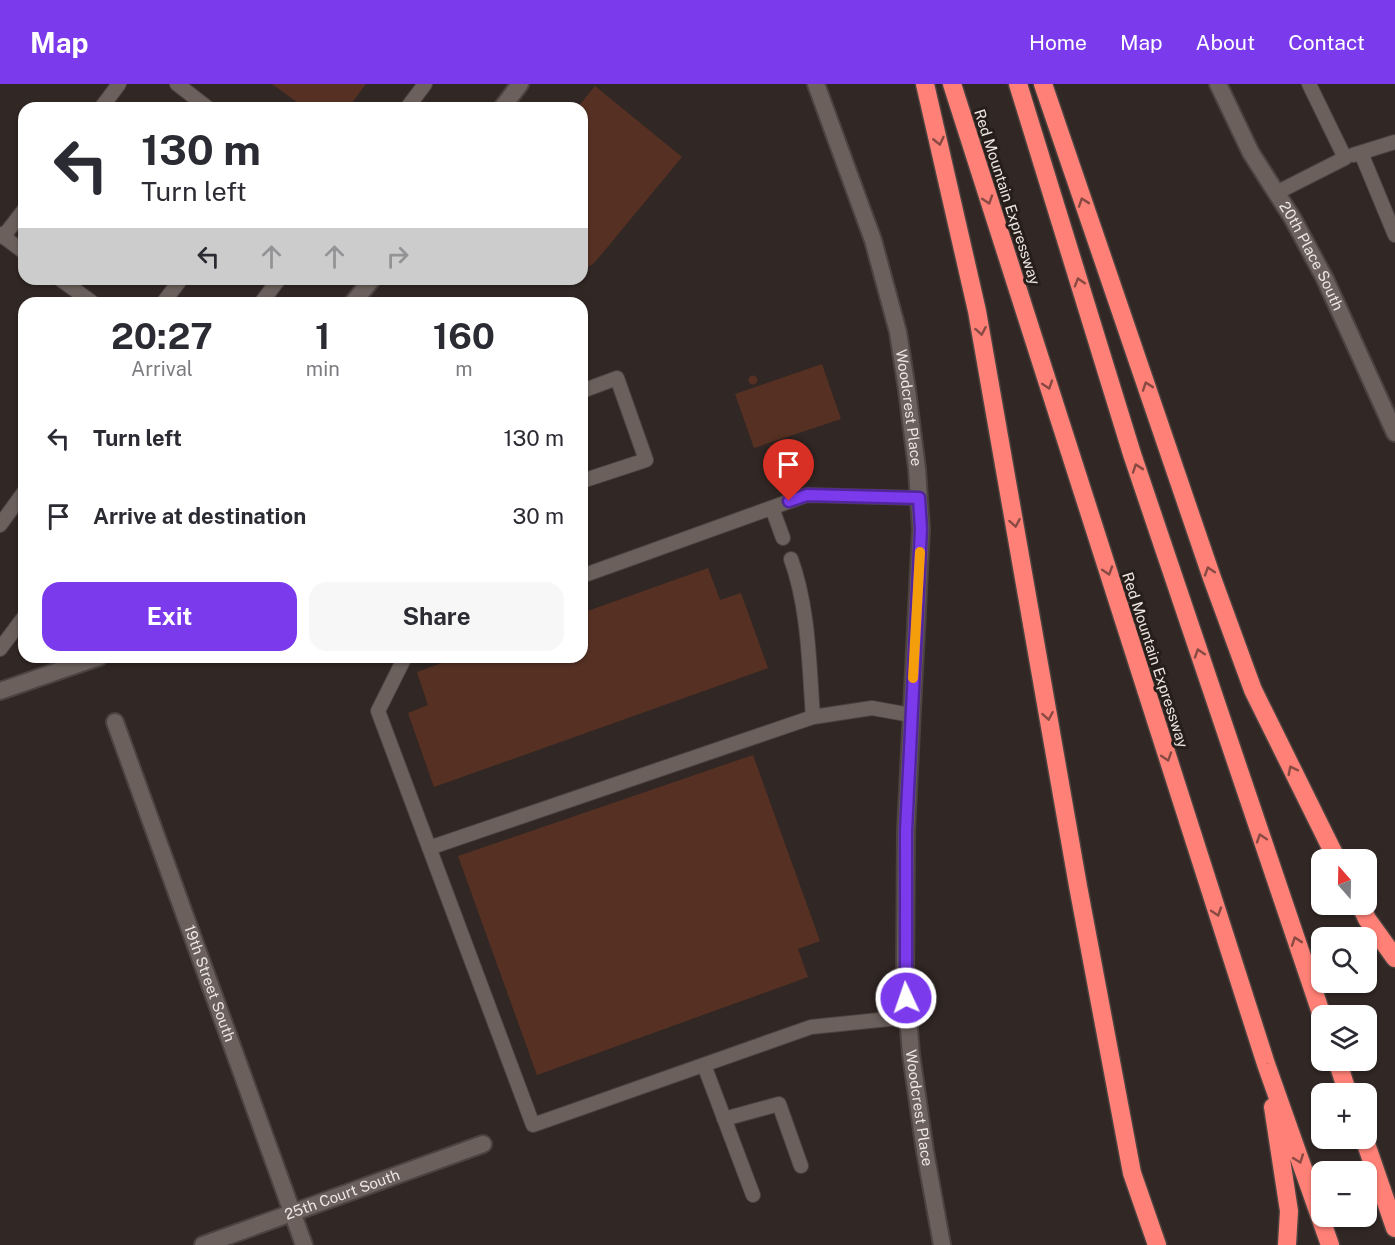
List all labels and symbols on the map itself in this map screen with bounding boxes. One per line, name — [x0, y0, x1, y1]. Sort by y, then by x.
street label: Red Mountain Expressway — [971, 107, 1044, 287]
one-way arrow — [931, 136, 944, 146]
one-way arrow — [981, 194, 994, 205]
one-way arrow — [1078, 197, 1091, 208]
street label: 20th Place South — [1276, 198, 1347, 313]
one-way arrow — [1074, 277, 1086, 288]
one-way arrow — [974, 326, 987, 336]
street label: Woodcrest Place — [893, 348, 926, 467]
one-way arrow — [1041, 379, 1053, 390]
one-way arrow — [1142, 381, 1155, 392]
pin — [763, 439, 814, 501]
one-way arrow — [1132, 463, 1144, 474]
one-way arrow — [1008, 519, 1020, 528]
one-way arrow — [1100, 565, 1113, 576]
one-way arrow — [1204, 566, 1217, 577]
street label: Red Mountain Expressway — [1119, 570, 1192, 750]
one-way arrow — [1194, 648, 1206, 659]
one-way arrow — [1041, 710, 1054, 720]
one-way arrow — [1160, 751, 1172, 762]
one-way arrow — [1288, 765, 1300, 776]
one-way arrow — [1255, 833, 1268, 844]
north arrow — [1311, 849, 1377, 915]
one-way arrow — [1210, 906, 1222, 917]
street label: 19th Street South — [181, 923, 239, 1044]
one-way arrow — [1290, 936, 1303, 946]
position arrow — [874, 966, 938, 1030]
street label: Woodcrest Place — [902, 1048, 937, 1168]
one-way arrow — [1292, 1153, 1305, 1164]
street label: 25th Court South — [282, 1166, 402, 1223]

